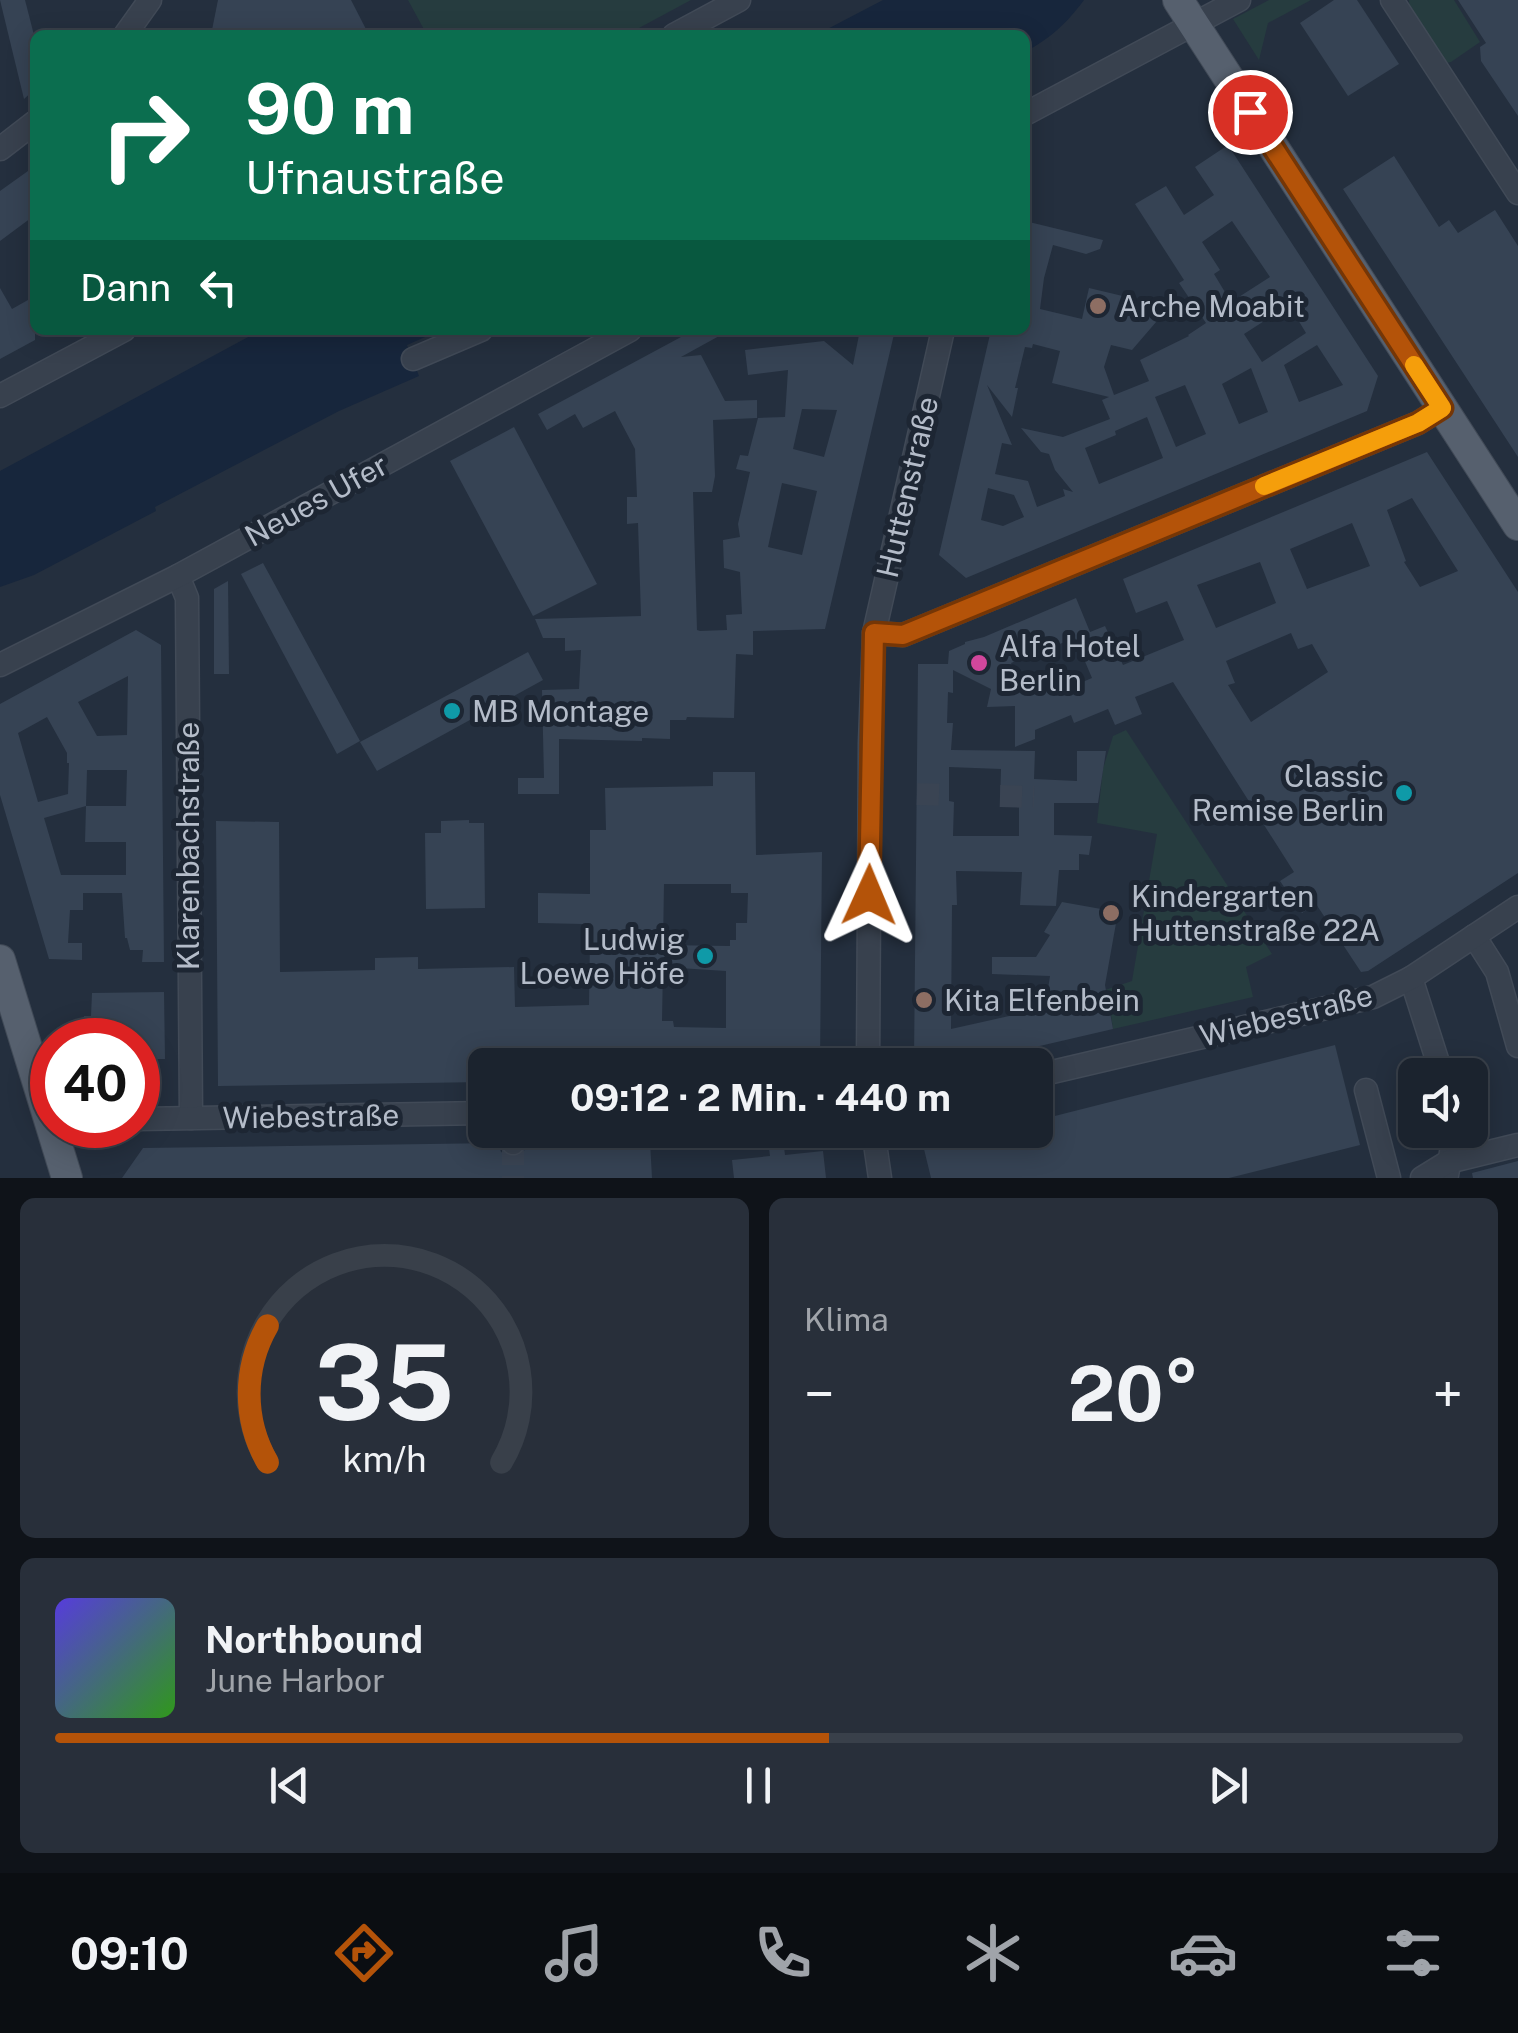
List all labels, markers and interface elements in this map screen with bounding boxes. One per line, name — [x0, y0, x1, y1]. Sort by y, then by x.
text: 90 m — [245, 67, 415, 150]
icon: right — [80, 70, 210, 200]
pin — [1208, 70, 1293, 155]
icon: arrive — [1223, 85, 1278, 140]
text: Ufnaustraße — [245, 151, 505, 204]
icon: left — [191, 260, 246, 315]
text: Dann — [80, 265, 171, 310]
place label: Arche Moabit — [1118, 288, 1305, 324]
marker: Arche Moabit — [1087, 295, 1109, 317]
street label: Huttenstraße — [869, 393, 945, 581]
street label: Neues Ufer — [238, 446, 394, 554]
place label: Alfa Hotel Berlin — [999, 628, 1141, 698]
marker: Alfa Hotel Berlin — [968, 652, 990, 674]
place label: MB Montage — [472, 693, 649, 729]
marker: MB Montage — [441, 700, 463, 722]
street label: Klarenbachstraße — [170, 722, 206, 970]
place label: Classic Remise Berlin — [1192, 758, 1384, 828]
marker: Classic Remise Berlin — [1393, 782, 1415, 804]
position arrow — [817, 843, 921, 947]
place label: Kindergarten Huttenstraße 22A — [1131, 878, 1380, 948]
marker: Kindergarten Huttenstraße 22A — [1100, 902, 1122, 924]
place label: Ludwig Loewe Höfe — [520, 921, 685, 991]
marker: Ludwig Loewe Höfe — [694, 945, 716, 967]
street label: Wiebestraße — [1196, 976, 1376, 1054]
place label: Kita Elfenbein — [944, 982, 1140, 1018]
marker: Kita Elfenbein — [913, 989, 935, 1011]
speed limit sign: 40 — [30, 1018, 160, 1148]
map controls — [1398, 1058, 1488, 1148]
button: sound — [1398, 1058, 1488, 1148]
text: 09:12 · 2 Min. · 440 m — [570, 1075, 951, 1120]
street label: Wiebestraße — [222, 1096, 400, 1136]
text: Klima — [804, 1301, 889, 1338]
text: 35 — [315, 1321, 454, 1443]
text: 20° — [1068, 1350, 1199, 1438]
text: − — [804, 1362, 835, 1426]
text: + — [1432, 1362, 1463, 1426]
text: km/h — [342, 1438, 427, 1480]
text: Northbound — [205, 1617, 423, 1662]
text: June Harbor — [205, 1662, 385, 1699]
icon: previous — [262, 1758, 317, 1813]
icon: pause — [731, 1758, 786, 1813]
icon: next — [1201, 1758, 1256, 1813]
icon: directions — [329, 1918, 399, 1988]
icon: music — [539, 1918, 609, 1988]
icon: phone — [748, 1918, 818, 1988]
icon: climate — [958, 1918, 1028, 1988]
icon: car — [1168, 1918, 1238, 1988]
icon: filters — [1378, 1918, 1448, 1988]
text: 09:10 — [70, 1927, 189, 1980]

